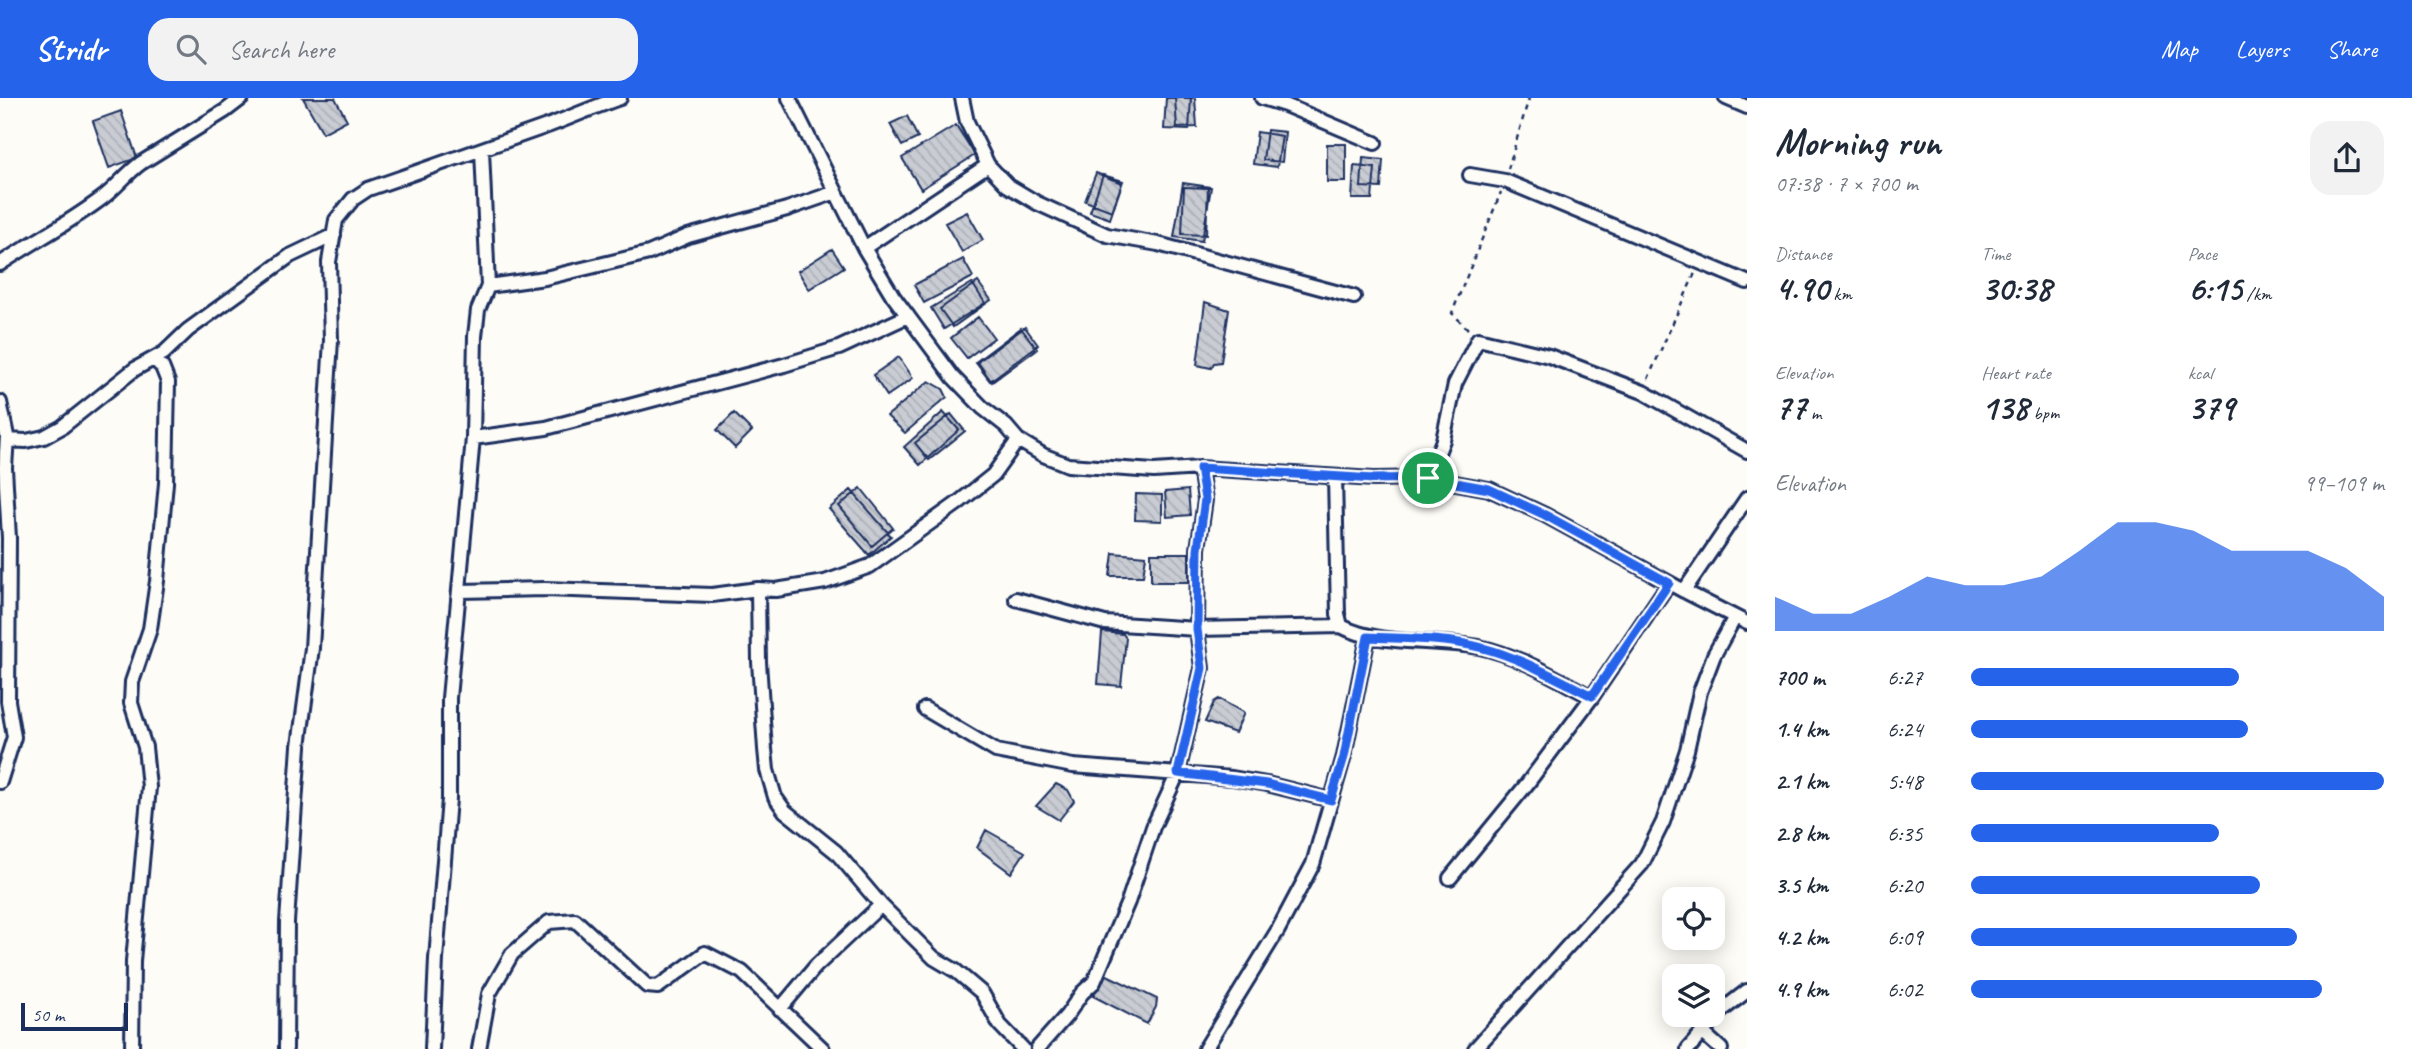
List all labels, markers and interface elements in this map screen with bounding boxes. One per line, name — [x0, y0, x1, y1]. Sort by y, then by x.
search box — [148, 18, 638, 81]
text: Stridr — [35, 28, 106, 70]
icon: search — [172, 30, 210, 68]
text: Search here — [228, 33, 334, 66]
text: Map — [2161, 34, 2198, 64]
text: Layers — [2236, 34, 2289, 64]
text: Share — [2327, 34, 2377, 64]
text: Morning run — [1775, 119, 1941, 166]
button: share — [2310, 121, 2384, 195]
text: 07:38 · 7 × 700 m — [1775, 169, 1918, 198]
text: Distance — [1775, 242, 1832, 266]
text: Time — [1981, 242, 2010, 266]
text: Pace — [2188, 242, 2217, 266]
text: 4.90 — [1775, 266, 1829, 311]
text: 30:38 — [1981, 266, 2051, 311]
text: 6:15 — [2188, 266, 2242, 311]
text: km — [1829, 282, 1852, 306]
text: /km — [2242, 282, 2271, 306]
text: Elevation — [1775, 361, 1833, 385]
text: Heart rate — [1981, 361, 2051, 385]
text: kcal — [2188, 361, 2213, 385]
text: 77 — [1775, 385, 1806, 430]
text: 138 — [1981, 385, 2029, 430]
text: 379 — [2188, 385, 2234, 430]
text: m — [1806, 401, 1821, 425]
text: bpm — [2029, 401, 2059, 425]
pin — [1398, 448, 1458, 508]
icon: arrive — [1409, 459, 1447, 497]
text: Elevation — [1775, 469, 1846, 498]
text: 99–109 m — [2304, 469, 2384, 498]
text: 700 m — [1775, 663, 1825, 692]
text: 6:27 — [1887, 663, 1923, 692]
text: 1.4 km — [1775, 715, 1829, 744]
text: 6:24 — [1887, 715, 1923, 744]
text: 2.1 km — [1775, 767, 1829, 796]
text: 5:48 — [1887, 767, 1923, 796]
text: 2.8 km — [1775, 819, 1829, 848]
text: 6:35 — [1887, 819, 1923, 848]
text: 3.5 km — [1775, 871, 1828, 900]
text: 6:20 — [1887, 871, 1923, 900]
map controls — [1662, 887, 1725, 1027]
button: locate — [1662, 887, 1725, 950]
text: 4.2 km — [1775, 923, 1829, 952]
text: 6:09 — [1887, 923, 1923, 952]
button: layers — [1662, 964, 1725, 1027]
text: 4.9 km — [1775, 975, 1828, 1004]
text: 6:02 — [1887, 975, 1923, 1004]
scale bar — [21, 1000, 128, 1032]
text: 50 m — [32, 1003, 64, 1027]

